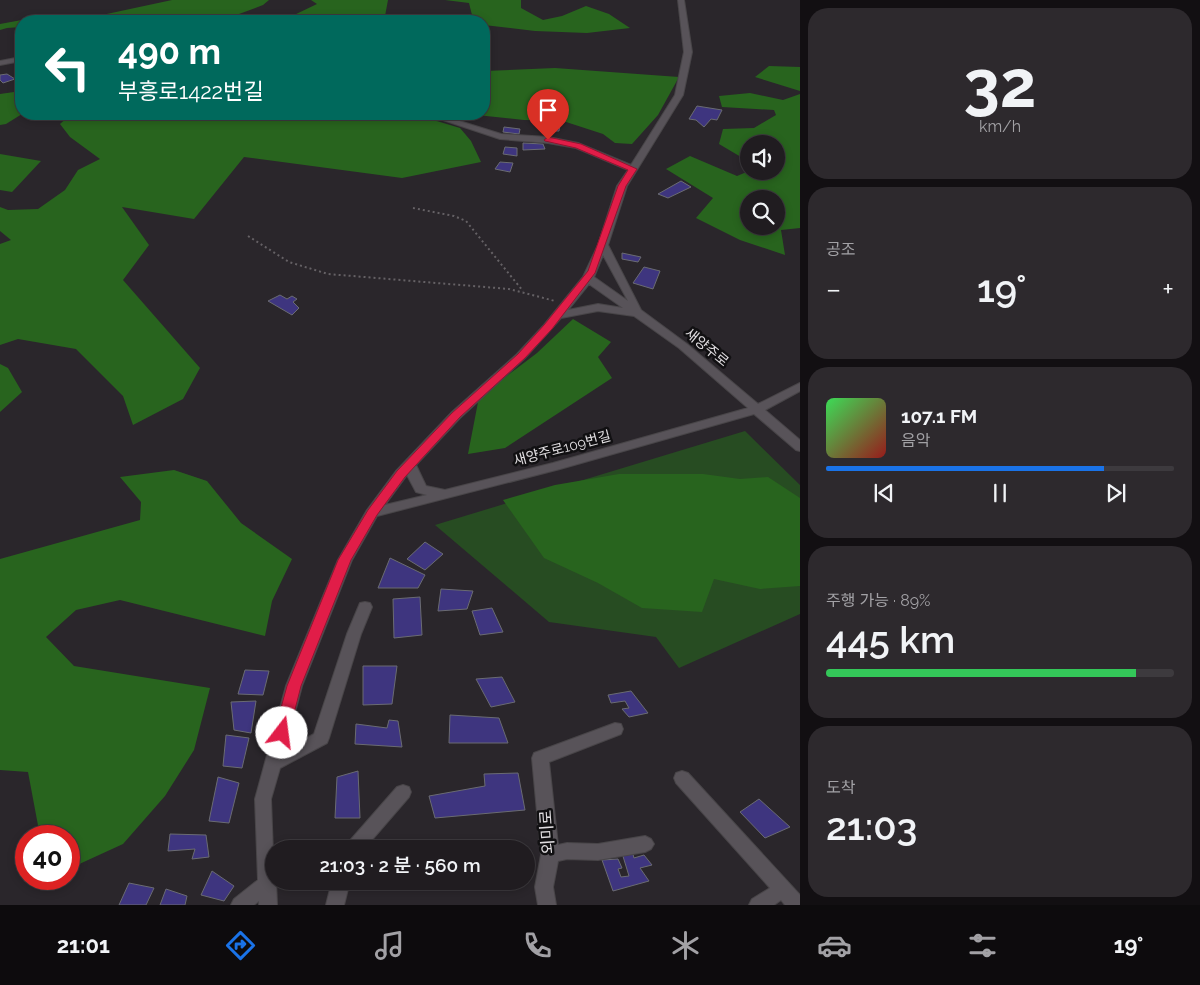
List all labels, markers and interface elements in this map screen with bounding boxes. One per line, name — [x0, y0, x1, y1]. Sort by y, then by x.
text: 490 m — [118, 31, 221, 72]
icon: left — [35, 35, 100, 100]
text: 32 — [964, 46, 1036, 122]
text: 부흥로1422번길 — [118, 78, 264, 104]
pin — [527, 89, 569, 140]
icon: arrive — [534, 96, 562, 124]
text: km/h — [979, 117, 1021, 136]
map controls — [740, 135, 785, 235]
button: sound — [740, 135, 785, 180]
button: search — [740, 190, 785, 235]
text: 공조 — [826, 240, 855, 259]
text: 19° — [977, 266, 1027, 311]
text: − — [826, 273, 841, 306]
text: + — [1162, 273, 1174, 306]
street label: 새양주로 — [682, 325, 732, 370]
text: 107.1 FM — [901, 405, 977, 427]
street label: 새양주로109번길 — [512, 427, 612, 469]
text: 음악 — [901, 431, 930, 450]
icon: previous — [870, 479, 898, 507]
icon: pause — [986, 479, 1014, 507]
icon: next — [1102, 479, 1130, 507]
text: 주행 가능 · 89% — [826, 591, 930, 610]
text: 445 km — [826, 617, 955, 662]
position arrow — [255, 706, 307, 758]
text: 도착 — [826, 778, 855, 797]
text: 21:03 — [826, 804, 917, 849]
street label: 외미로 — [536, 809, 558, 855]
speed limit sign: 40 — [15, 825, 80, 890]
text: 21:03 · 2 분 · 560 m — [319, 854, 481, 876]
icon: directions — [223, 928, 258, 963]
icon: music — [372, 928, 407, 963]
icon: phone — [520, 928, 555, 963]
icon: climate — [668, 928, 703, 963]
icon: car — [817, 928, 852, 963]
icon: filters — [965, 928, 1000, 963]
text: 21:01 — [57, 932, 110, 958]
text: 19° — [1114, 932, 1143, 958]

